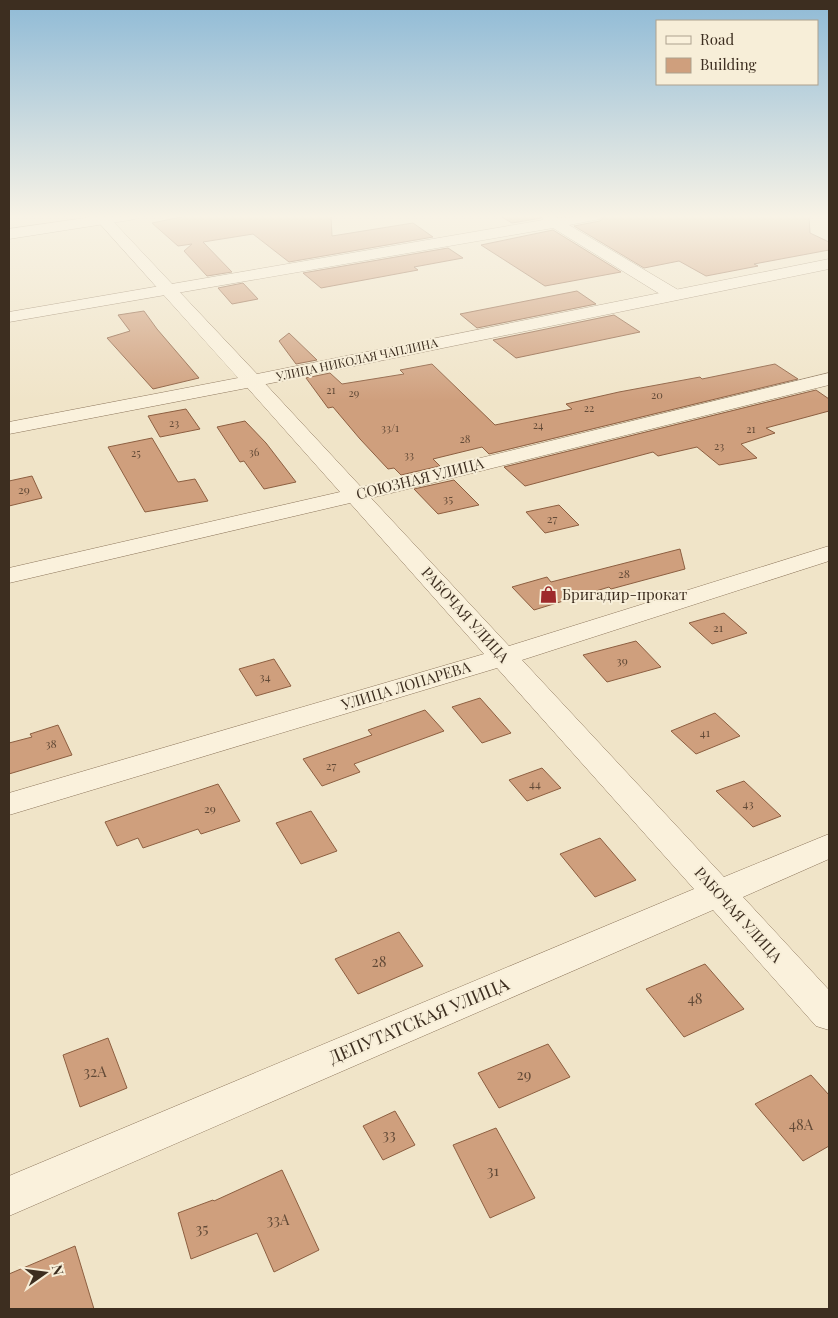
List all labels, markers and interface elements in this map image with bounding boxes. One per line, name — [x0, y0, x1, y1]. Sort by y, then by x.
legend — [656, 20, 818, 85]
text: Road — [700, 29, 734, 49]
text: Building — [700, 54, 757, 74]
street label: УЛИЦА НИКОЛАЯ ЧАПЛИНА — [274, 334, 439, 384]
house number: 21 — [326, 382, 336, 397]
house number: 29 — [349, 385, 360, 400]
house number: 20 — [651, 387, 663, 402]
house number: 22 — [584, 400, 594, 415]
house number: 23 — [169, 415, 179, 430]
house number: 24 — [533, 417, 544, 432]
house number: 33/1 — [381, 420, 399, 435]
house number: 21 — [746, 421, 756, 436]
house number: 28 — [460, 431, 471, 446]
house number: 23 — [714, 438, 724, 453]
house number: 36 — [249, 444, 260, 459]
house number: 25 — [131, 445, 141, 460]
house number: 33 — [404, 447, 414, 462]
street label: СОЮЗНАЯ УЛИЦА — [354, 452, 486, 504]
house number: 29 — [18, 481, 30, 497]
house number: 35 — [443, 490, 453, 506]
house number: 27 — [547, 510, 557, 526]
street label: РАБОЧАЯ УЛИЦА — [417, 562, 514, 667]
house number: 28 — [618, 565, 630, 581]
place label: Бригадир-прокат — [562, 584, 687, 604]
shop icon: Бригадир-прокат — [538, 585, 558, 605]
house number: 21 — [713, 619, 724, 635]
house number: 39 — [616, 652, 628, 668]
street label: УЛИЦА ЛОПАРЕВА — [338, 656, 473, 714]
house number: 34 — [259, 668, 271, 684]
house number: 41 — [700, 724, 711, 740]
house number: 38 — [45, 735, 57, 751]
house number: 27 — [326, 757, 336, 773]
house number: 44 — [529, 775, 541, 791]
house number: 43 — [742, 795, 754, 811]
house number: 29 — [204, 800, 216, 816]
street label: РАБОЧАЯ УЛИЦА — [690, 862, 787, 967]
house number: 28 — [372, 951, 387, 971]
street label: ДЕПУТАТСКАЯ УЛИЦА — [325, 971, 513, 1069]
house number: 48 — [687, 988, 703, 1008]
house number: 32А — [83, 1061, 107, 1081]
house number: 29 — [517, 1064, 531, 1084]
house number: 48А — [789, 1114, 814, 1134]
house number: 33 — [382, 1124, 396, 1144]
house number: 31 — [487, 1160, 500, 1180]
house number: 33А — [267, 1209, 290, 1229]
house number: 35 — [196, 1218, 209, 1238]
north arrow — [20, 1248, 70, 1298]
text: N — [48, 1263, 69, 1277]

